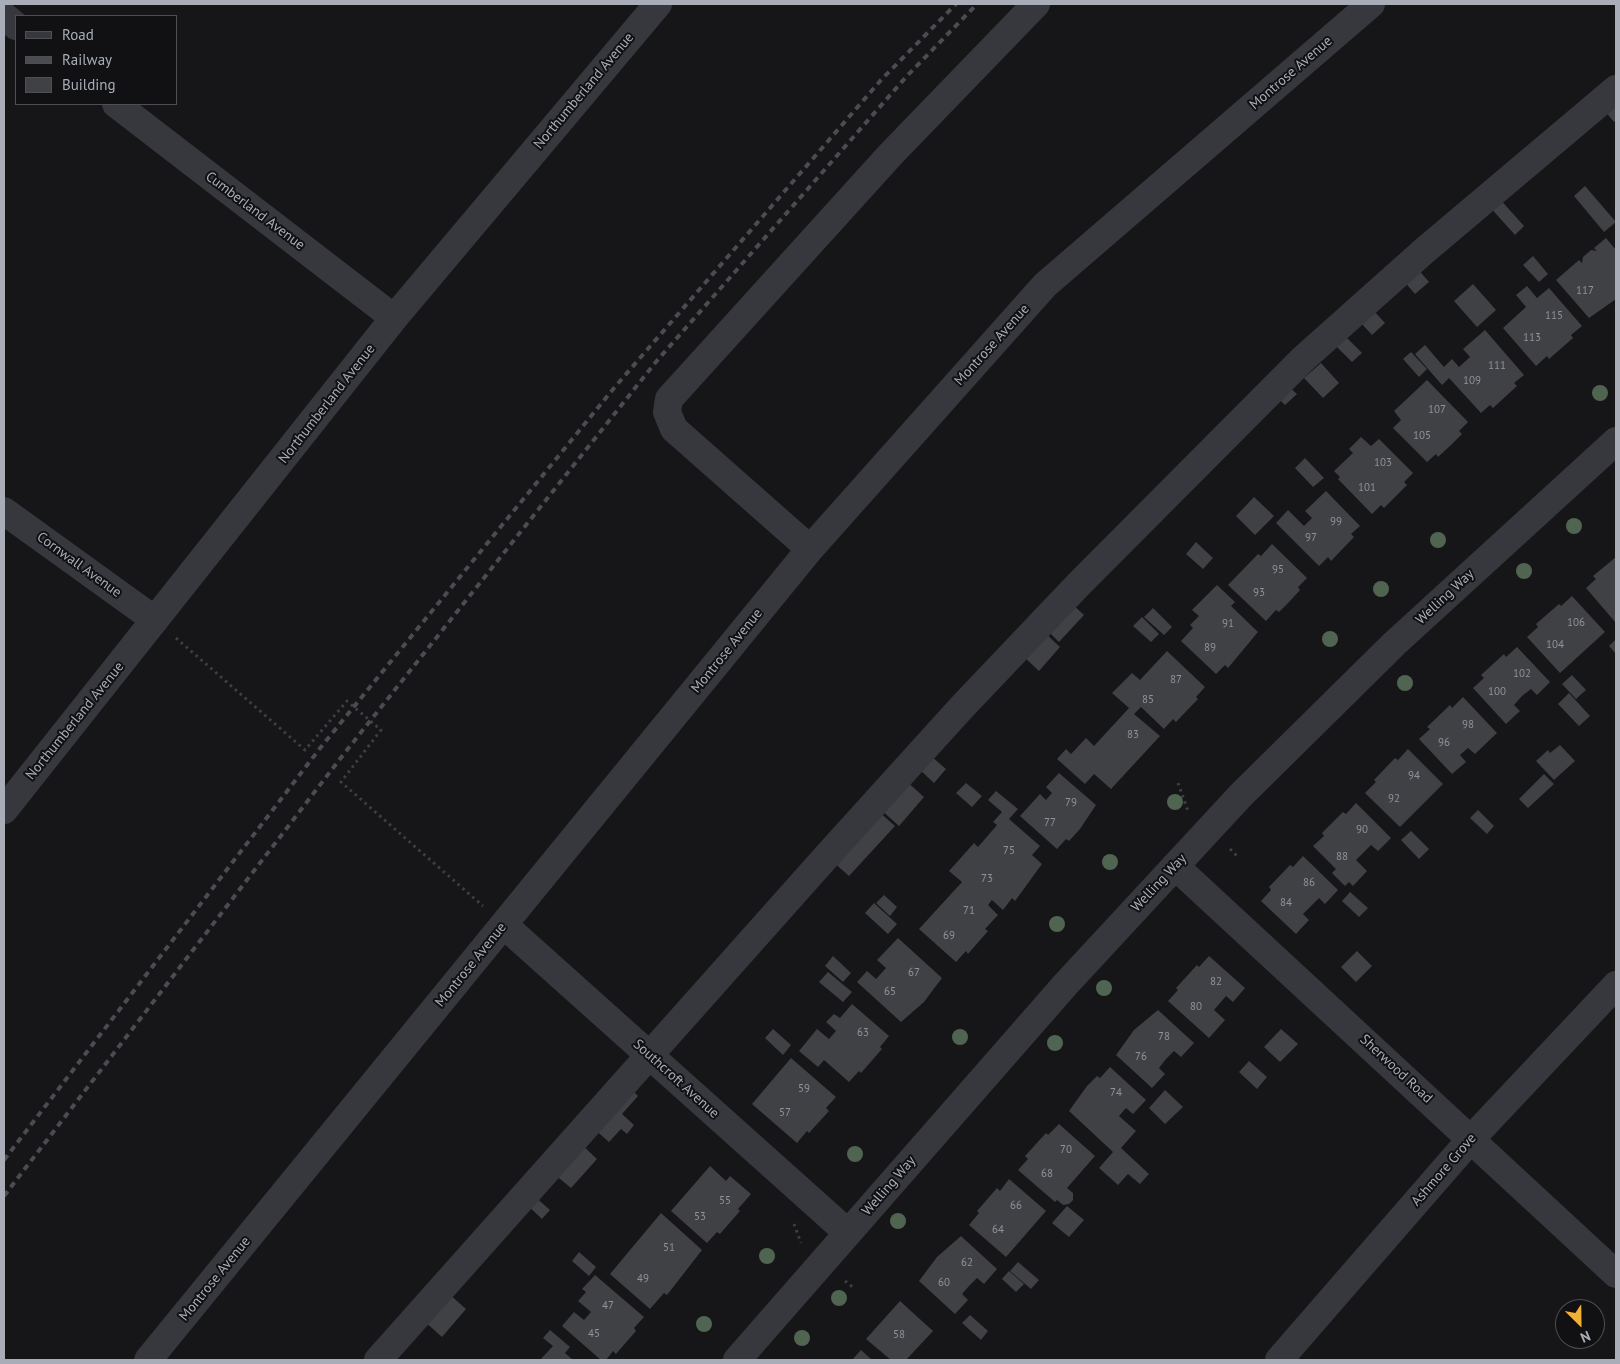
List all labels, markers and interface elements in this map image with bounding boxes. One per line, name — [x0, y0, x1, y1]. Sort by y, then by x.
legend — [15, 15, 178, 105]
text: Road — [62, 25, 94, 44]
street label: Northumberland Avenue — [530, 29, 638, 153]
street label: Montrose Avenue — [1246, 33, 1336, 113]
text: Railway — [62, 50, 112, 69]
text: Building — [62, 75, 116, 94]
street label: Cumberland Avenue — [202, 168, 308, 254]
house number: 117 — [1576, 284, 1594, 298]
street label: Montrose Avenue — [951, 301, 1033, 389]
house number: 115 — [1545, 309, 1563, 323]
house number: 113 — [1523, 331, 1541, 345]
street label: Northumberland Avenue — [275, 341, 379, 467]
house number: 111 — [1488, 359, 1506, 373]
house number: 109 — [1463, 374, 1481, 388]
house number: 107 — [1428, 403, 1446, 417]
house number: 105 — [1413, 429, 1431, 443]
house number: 103 — [1374, 456, 1392, 470]
house number: 101 — [1358, 481, 1376, 495]
house number: 99 — [1330, 515, 1342, 529]
street label: Cornwall Avenue — [33, 529, 125, 601]
house number: 97 — [1305, 531, 1317, 545]
house number: 95 — [1272, 563, 1284, 577]
street label: Welling Way — [1412, 566, 1478, 628]
house number: 93 — [1253, 586, 1265, 600]
street label: Montrose Avenue — [688, 605, 766, 697]
house number: 106 — [1567, 616, 1585, 630]
house number: 91 — [1222, 617, 1234, 631]
house number: 104 — [1546, 638, 1564, 652]
house number: 89 — [1204, 641, 1216, 655]
street label: Northumberland Avenue — [22, 659, 128, 783]
house number: 102 — [1513, 667, 1531, 681]
house number: 87 — [1170, 673, 1182, 687]
house number: 100 — [1488, 685, 1506, 699]
house number: 85 — [1142, 693, 1154, 707]
house number: 98 — [1462, 718, 1474, 732]
house number: 83 — [1127, 728, 1139, 742]
house number: 96 — [1438, 736, 1450, 750]
house number: 94 — [1408, 769, 1420, 783]
house number: 92 — [1388, 792, 1400, 806]
house number: 79 — [1065, 796, 1077, 810]
house number: 77 — [1044, 816, 1056, 830]
house number: 90 — [1356, 823, 1368, 837]
house number: 75 — [1003, 844, 1015, 858]
street label: Welling Way — [1128, 850, 1190, 916]
house number: 88 — [1336, 850, 1348, 864]
house number: 73 — [981, 872, 993, 886]
house number: 86 — [1303, 876, 1315, 890]
house number: 84 — [1280, 896, 1292, 910]
house number: 71 — [963, 904, 975, 918]
street label: Montrose Avenue — [432, 919, 510, 1011]
house number: 69 — [943, 929, 955, 943]
house number: 67 — [908, 966, 920, 980]
house number: 82 — [1210, 975, 1222, 989]
house number: 65 — [884, 985, 896, 999]
house number: 80 — [1190, 1000, 1202, 1014]
house number: 63 — [857, 1026, 869, 1040]
house number: 78 — [1158, 1030, 1170, 1044]
street label: Sherwood Road — [1356, 1031, 1436, 1107]
street label: Southcroft Avenue — [630, 1036, 722, 1122]
house number: 76 — [1135, 1050, 1147, 1064]
house number: 59 — [798, 1082, 810, 1096]
house number: 74 — [1110, 1086, 1122, 1100]
house number: 57 — [779, 1106, 791, 1120]
street label: Ashmore Grove — [1408, 1130, 1480, 1210]
house number: 70 — [1060, 1143, 1072, 1157]
street label: Welling Way — [859, 1153, 919, 1219]
house number: 68 — [1041, 1167, 1053, 1181]
house number: 55 — [719, 1194, 731, 1208]
house number: 66 — [1010, 1199, 1022, 1213]
house number: 53 — [694, 1210, 706, 1224]
house number: 64 — [992, 1223, 1004, 1237]
street label: Montrose Avenue — [176, 1233, 254, 1325]
house number: 51 — [663, 1241, 675, 1255]
house number: 62 — [961, 1256, 973, 1270]
house number: 49 — [637, 1272, 649, 1286]
house number: 60 — [938, 1276, 950, 1290]
house number: 47 — [602, 1299, 614, 1313]
north arrow — [1555, 1299, 1605, 1349]
house number: 45 — [588, 1327, 600, 1341]
text: N — [1578, 1327, 1593, 1347]
house number: 58 — [893, 1328, 905, 1342]

